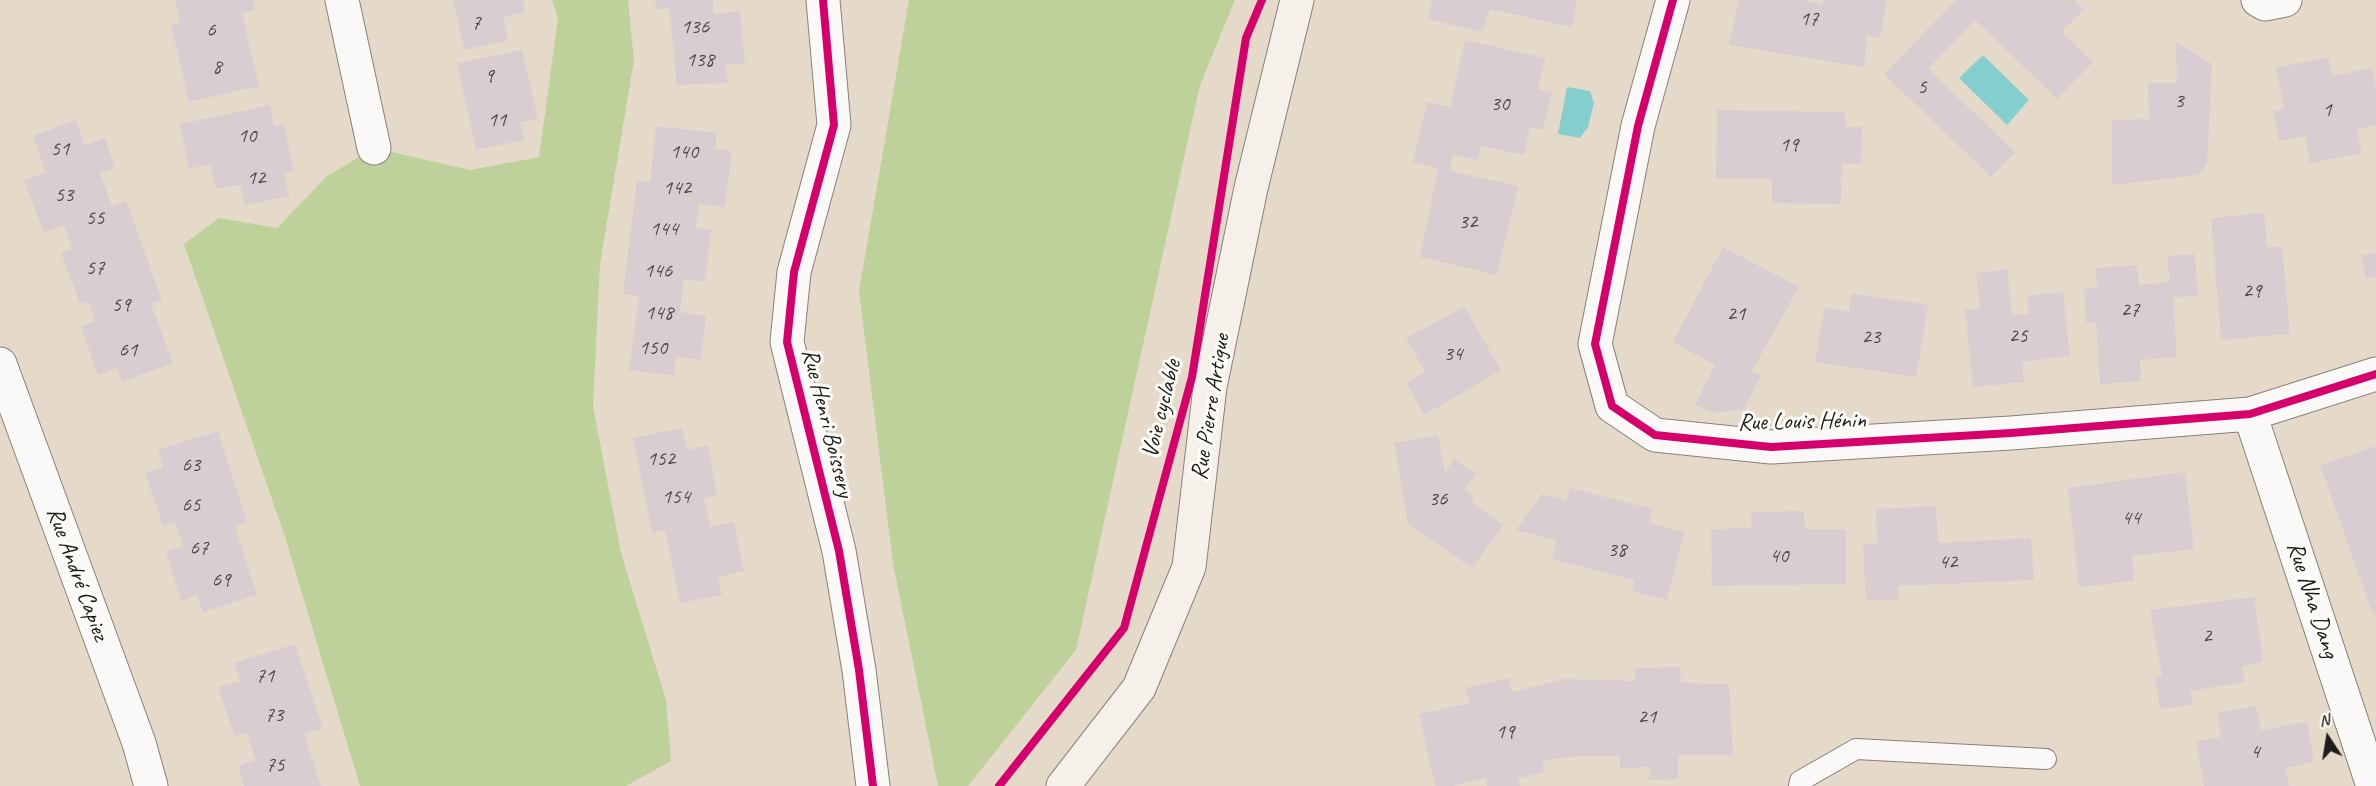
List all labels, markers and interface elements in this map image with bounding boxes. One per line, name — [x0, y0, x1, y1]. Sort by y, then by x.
house number: 17 — [1800, 6, 1818, 32]
house number: 7 — [471, 10, 481, 36]
house number: 136 — [681, 14, 709, 40]
house number: 6 — [206, 17, 216, 43]
house number: 138 — [686, 47, 714, 73]
house number: 8 — [212, 54, 222, 80]
house number: 9 — [484, 63, 494, 89]
house number: 5 — [1917, 74, 1927, 100]
house number: 3 — [2174, 88, 2184, 114]
house number: 30 — [1491, 91, 1509, 117]
house number: 1 — [2322, 97, 2332, 123]
house number: 11 — [488, 107, 506, 133]
house number: 10 — [238, 123, 256, 149]
house number: 19 — [1780, 132, 1798, 158]
house number: 51 — [51, 136, 69, 162]
house number: 140 — [670, 139, 698, 165]
house number: 12 — [247, 165, 265, 191]
house number: 142 — [663, 175, 691, 201]
house number: 53 — [55, 182, 73, 208]
house number: 55 — [86, 205, 104, 231]
house number: 32 — [1459, 209, 1477, 235]
house number: 144 — [650, 216, 678, 242]
house number: 57 — [86, 255, 104, 281]
house number: 146 — [644, 258, 672, 284]
house number: 29 — [2243, 278, 2261, 304]
house number: 59 — [112, 292, 130, 318]
house number: 27 — [2121, 297, 2139, 323]
house number: 148 — [645, 300, 673, 326]
house number: 21 — [1727, 301, 1745, 327]
house number: 25 — [2009, 323, 2027, 349]
house number: 23 — [1862, 324, 1880, 350]
street label: Rue Pierre Artigue — [1185, 332, 1237, 482]
house number: 150 — [639, 335, 667, 361]
house number: 61 — [119, 337, 137, 363]
house number: 34 — [1444, 341, 1462, 367]
street label: Rue Henri Boissery — [795, 346, 859, 500]
street label: Voie cyclable — [1136, 357, 1188, 461]
street label: Rue Louis Hénin — [1738, 406, 1866, 438]
house number: 152 — [647, 446, 675, 472]
house number: 63 — [182, 452, 200, 478]
house number: 154 — [662, 484, 690, 510]
house number: 36 — [1429, 486, 1447, 512]
house number: 65 — [182, 492, 200, 518]
street label: Rue André Capiez — [40, 503, 114, 645]
house number: 44 — [2122, 505, 2140, 531]
house number: 67 — [190, 535, 208, 561]
house number: 38 — [1608, 537, 1626, 563]
street label: Rue Nha Dang — [2280, 538, 2344, 662]
house number: 40 — [1770, 543, 1788, 569]
house number: 42 — [1939, 549, 1957, 575]
house number: 69 — [212, 567, 230, 593]
house number: 2 — [2202, 623, 2212, 649]
house number: 71 — [256, 663, 274, 689]
house number: 73 — [265, 702, 283, 728]
house number: 21 — [1638, 704, 1656, 730]
north arrow — [2298, 708, 2358, 768]
text: N — [2317, 710, 2331, 731]
house number: 19 — [1496, 719, 1514, 745]
house number: 4 — [2250, 739, 2260, 765]
house number: 75 — [266, 752, 284, 778]

